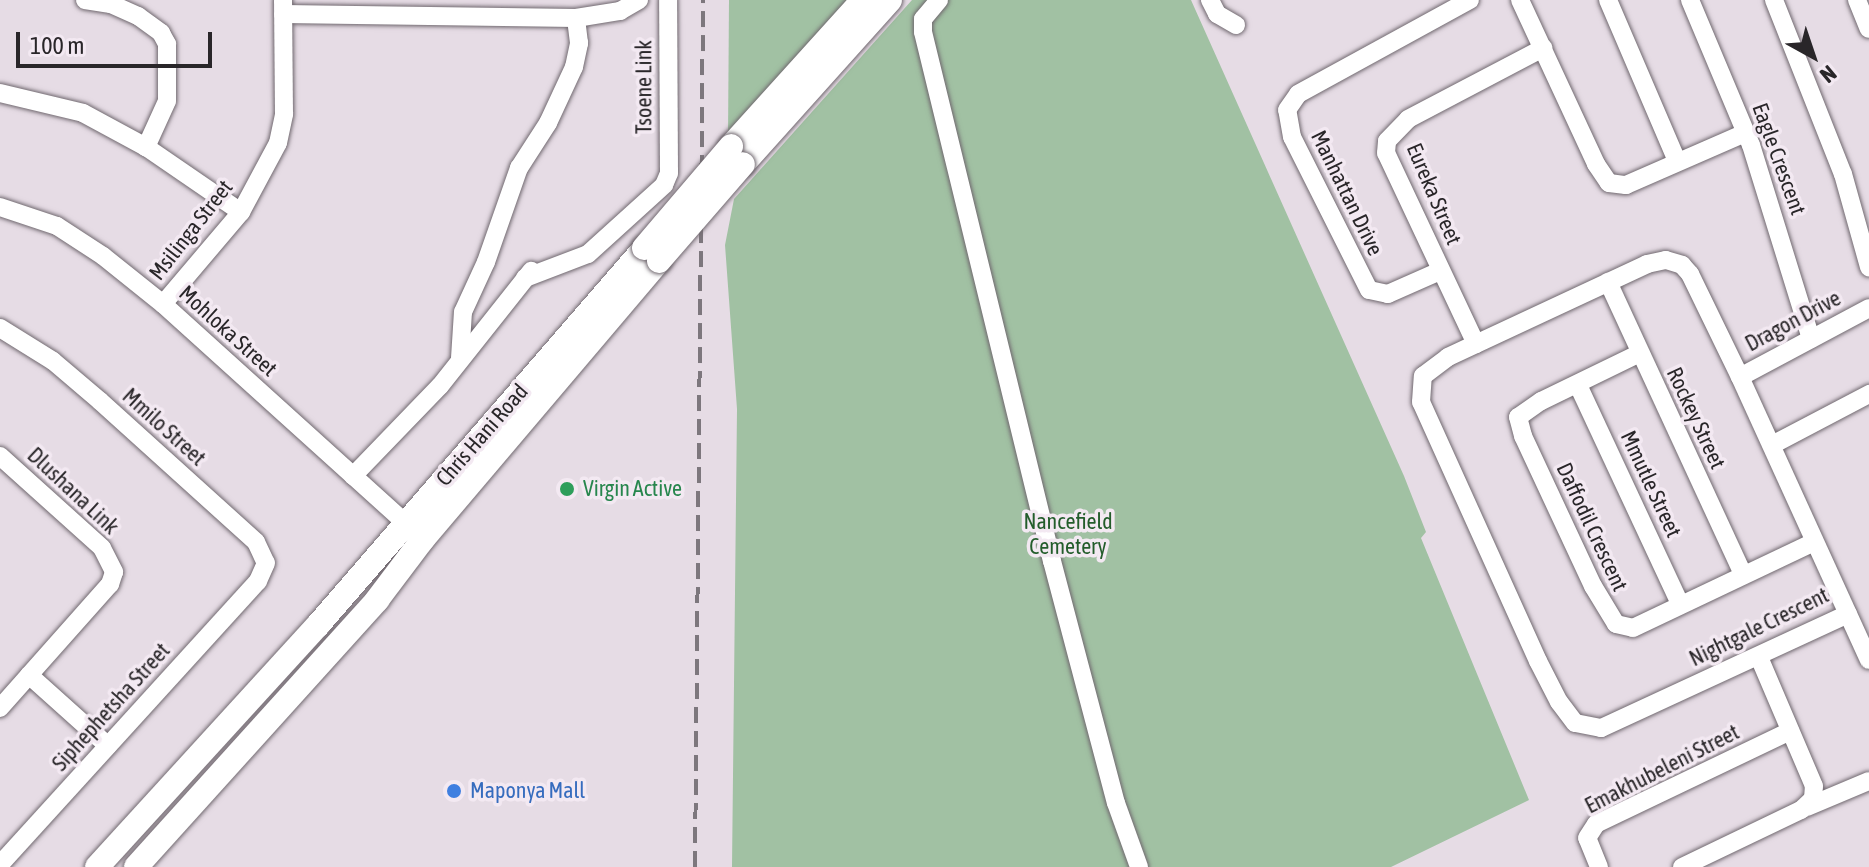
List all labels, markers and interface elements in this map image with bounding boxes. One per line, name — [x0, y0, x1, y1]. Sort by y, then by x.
scale bar — [20, 16, 216, 66]
north arrow — [1773, 16, 1853, 96]
text: 100 m — [30, 32, 84, 59]
street label: Tsoene Link — [631, 40, 657, 134]
text: N — [1815, 60, 1842, 89]
street label: Eagle Crescent — [1747, 100, 1811, 218]
street label: Manhattan Drive — [1305, 126, 1389, 260]
street label: Eureka Street — [1401, 139, 1467, 249]
street label: Msilinga Street — [144, 175, 238, 285]
street label: Mohloka Street — [174, 280, 282, 382]
street label: Dragon Drive — [1741, 285, 1845, 357]
street label: Rockey Street — [1661, 363, 1731, 473]
street label: Chris Hani Road — [430, 379, 534, 491]
street label: Mmilo Street — [117, 383, 211, 471]
street label: Mmutle Street — [1615, 427, 1687, 541]
street label: Dlushana Link — [22, 442, 124, 540]
street label: Daffodil Crescent — [1551, 459, 1633, 595]
place label: Virgin Active — [583, 476, 682, 502]
marker: Virgin Active — [558, 480, 576, 498]
park label: Nancefield Cemetery — [1023, 508, 1113, 560]
street label: Nightgale Crescent — [1685, 582, 1833, 672]
street label: Siphephetsha Street — [47, 638, 175, 776]
street label: Emakhubeleni Street — [1581, 719, 1743, 819]
place label: Maponya Mall — [470, 778, 585, 804]
marker: Maponya Mall — [445, 782, 463, 800]

